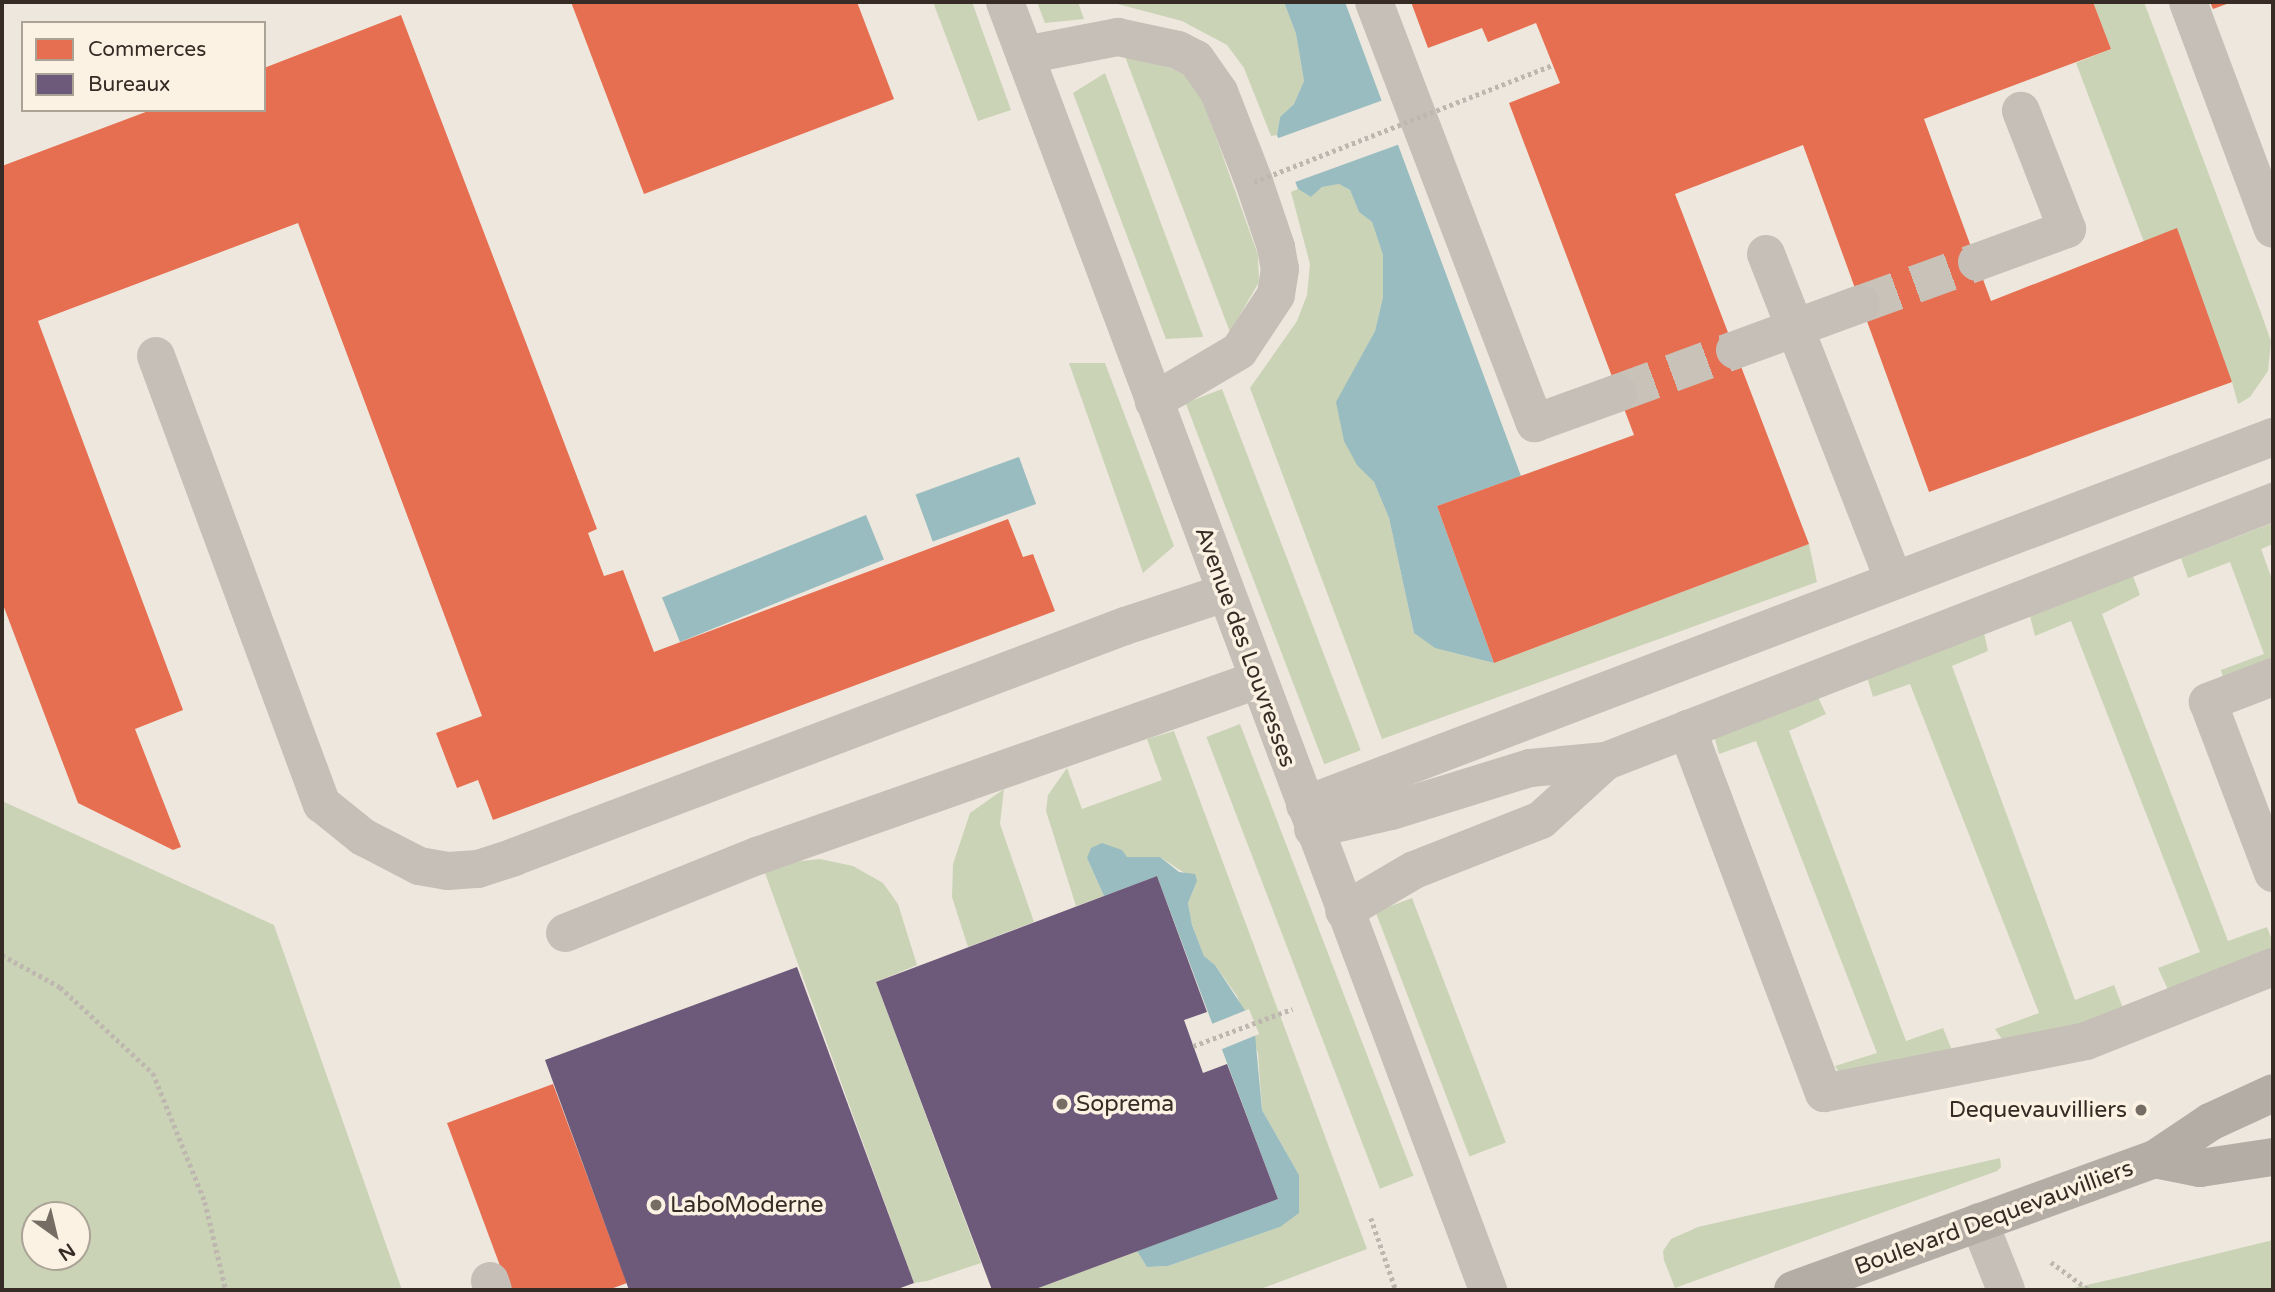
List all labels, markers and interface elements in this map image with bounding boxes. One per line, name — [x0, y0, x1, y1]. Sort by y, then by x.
legend — [21, 21, 266, 112]
text: Commerces — [88, 37, 206, 62]
text: Bureaux — [88, 72, 170, 97]
street label: Avenue des Louvresses — [1189, 523, 1301, 771]
place label: Soprema — [1076, 1090, 1174, 1118]
marker: Soprema — [1054, 1096, 1070, 1112]
place label: Dequevauvilliers — [1949, 1096, 2127, 1124]
marker: Dequevauvilliers — [2133, 1102, 2149, 1118]
street label: Boulevard Dequevauvilliers — [1851, 1155, 2137, 1281]
place label: LaboModerne — [670, 1191, 824, 1219]
marker: LaboModerne — [648, 1197, 664, 1213]
north arrow — [21, 1201, 91, 1271]
text: N — [54, 1238, 79, 1265]

